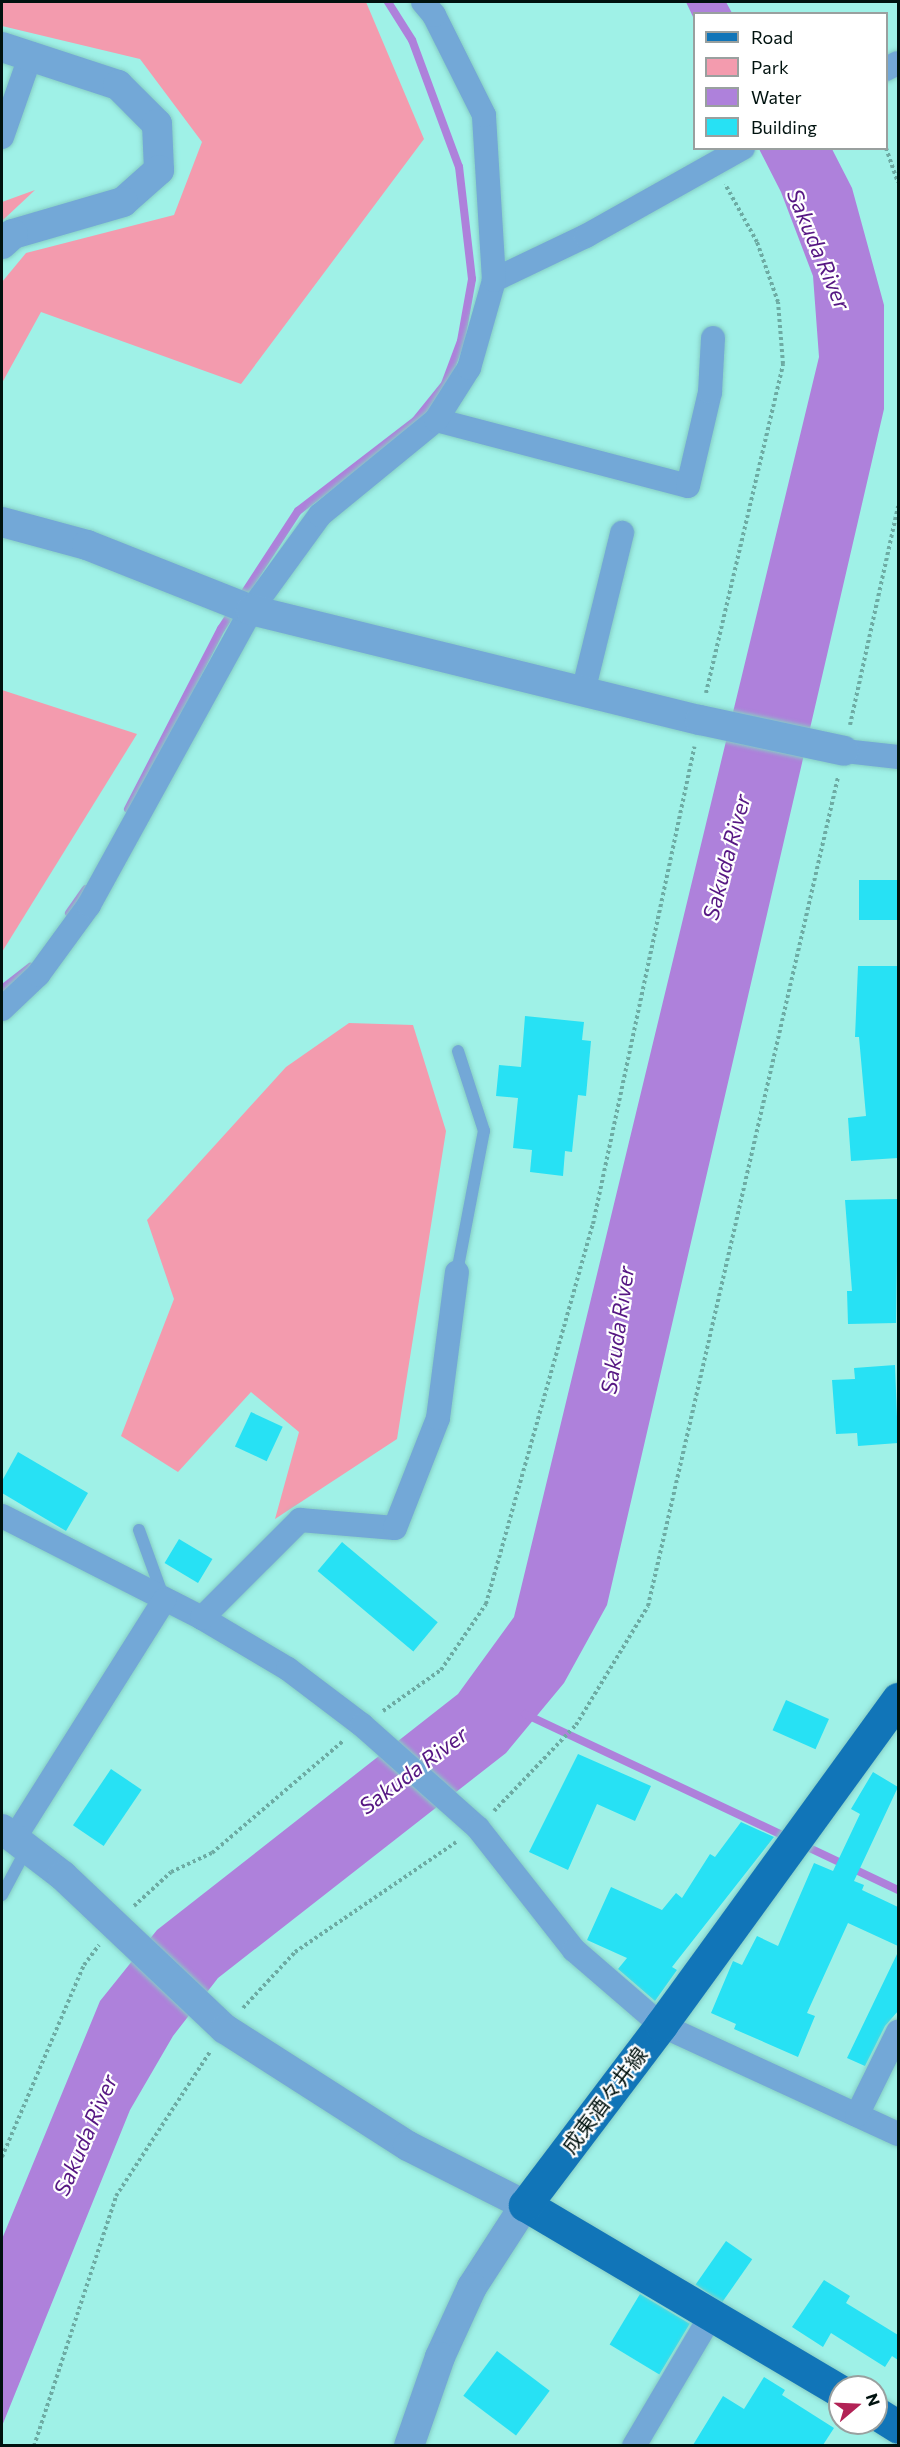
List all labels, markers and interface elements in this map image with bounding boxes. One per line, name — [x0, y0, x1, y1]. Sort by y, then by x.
legend — [693, 12, 888, 150]
text: Road — [751, 26, 793, 48]
text: Park — [751, 56, 789, 78]
text: Water — [751, 86, 802, 108]
text: Building — [751, 116, 817, 138]
water label: Sakuda River — [782, 185, 856, 313]
water label: Sakuda River — [697, 791, 755, 923]
water label: Sakuda River — [595, 1264, 639, 1396]
water label: Sakuda River — [354, 1721, 472, 1819]
street label: 成東酒々井線 — [556, 2042, 652, 2158]
water label: Sakuda River — [48, 2071, 122, 2199]
north arrow — [828, 2375, 888, 2435]
text: N — [863, 2391, 885, 2408]

